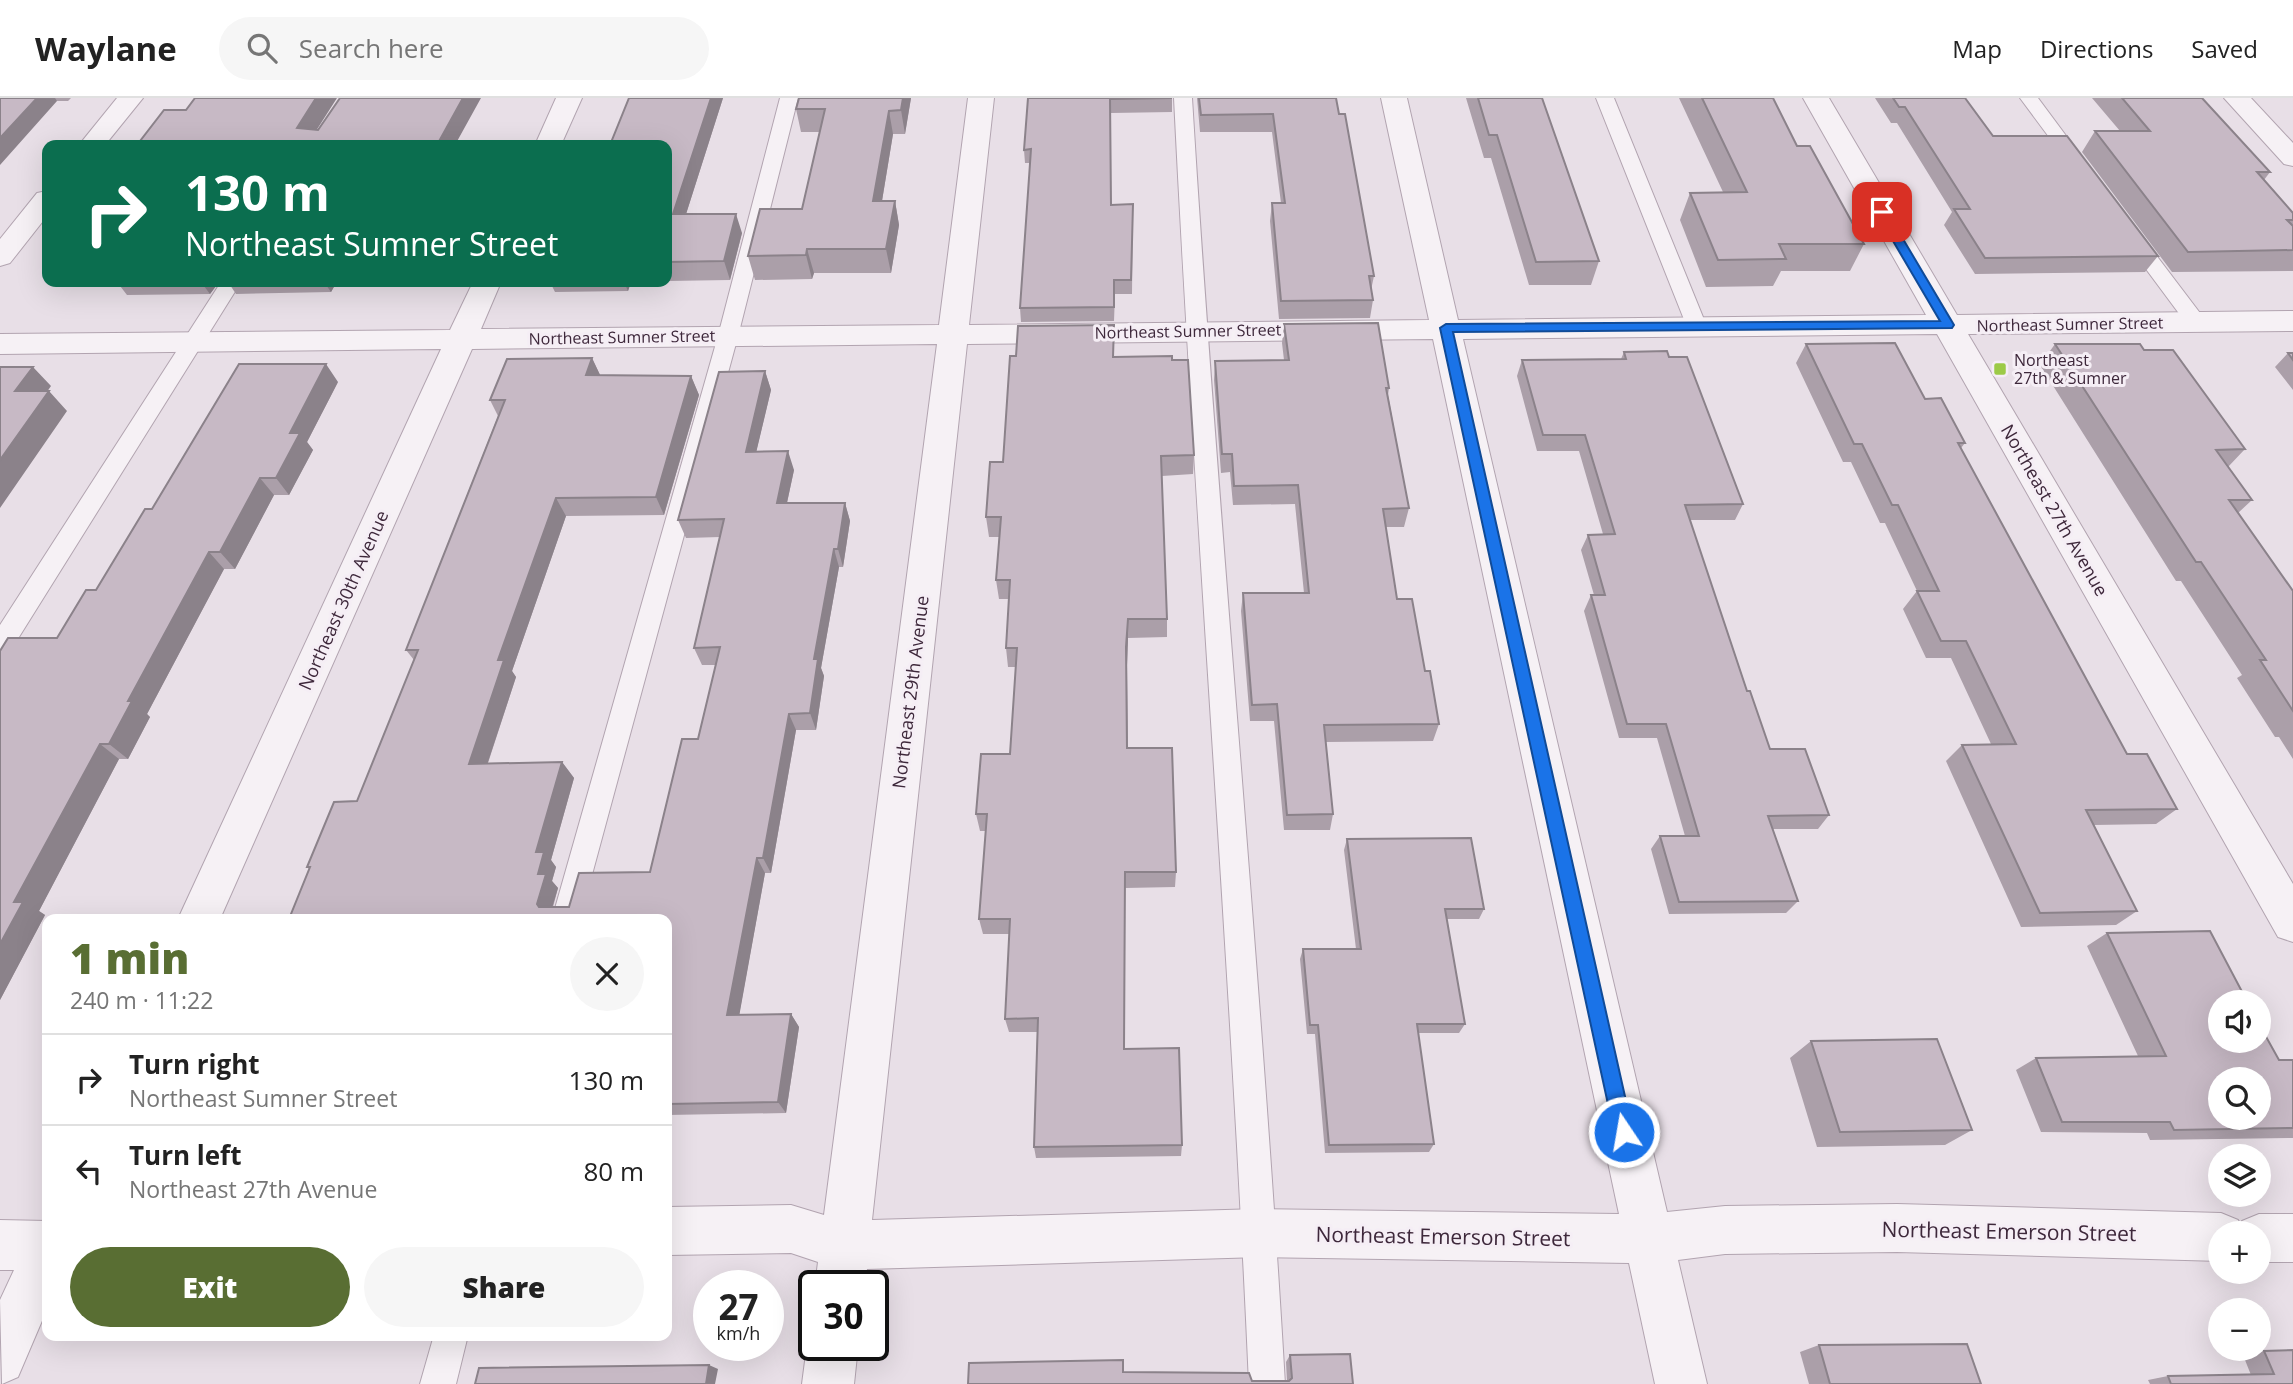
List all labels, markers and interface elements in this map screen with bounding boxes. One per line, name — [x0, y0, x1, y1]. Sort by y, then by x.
search box — [219, 17, 709, 80]
text: Waylane — [35, 26, 177, 71]
icon: search — [243, 29, 281, 67]
text: Search here — [299, 30, 444, 66]
text: Map — [1952, 32, 2002, 65]
text: Directions — [2040, 32, 2153, 65]
text: Saved — [2191, 32, 2258, 65]
text: 130 m — [185, 159, 330, 225]
icon: right — [70, 168, 161, 259]
pin — [1852, 182, 1912, 242]
icon: arrive — [1863, 193, 1901, 231]
text: Northeast Sumner Street — [185, 222, 558, 265]
street label: Northeast Sumner Street — [1976, 311, 2164, 337]
street label: Northeast Sumner Street — [1094, 318, 1282, 344]
street label: Northeast Sumner Street — [528, 324, 716, 350]
place label: Northeast 27th & Sumner — [2014, 349, 2127, 389]
marker: Northeast 27th & Sumner — [1992, 361, 2008, 377]
street label: Northeast 27th Avenue — [1996, 420, 2114, 600]
street label: Northeast 30th Avenue — [293, 506, 393, 694]
street label: Northeast 29th Avenue — [886, 594, 934, 790]
text: 1 min — [70, 929, 189, 986]
button: close — [570, 937, 644, 1011]
text: 240 m · 11:22 — [70, 984, 213, 1016]
map controls — [2208, 990, 2271, 1361]
button: sound — [2208, 990, 2271, 1053]
text: Turn right — [129, 1046, 260, 1082]
icon: right — [70, 1061, 108, 1099]
text: 130 m — [569, 1062, 644, 1098]
button: search — [2208, 1067, 2271, 1130]
text: Northeast Sumner Street — [129, 1082, 397, 1114]
position arrow — [1587, 1095, 1661, 1169]
text: Turn left — [129, 1137, 241, 1173]
button: layers — [2208, 1144, 2271, 1207]
icon: left — [70, 1152, 108, 1190]
text: 80 m — [583, 1153, 644, 1189]
text: Northeast 27th Avenue — [129, 1173, 377, 1205]
street label: Northeast Emerson Street — [1881, 1215, 2137, 1247]
street label: Northeast Emerson Street — [1315, 1220, 1571, 1252]
button: + — [2208, 1221, 2271, 1284]
button: Exit — [70, 1247, 350, 1327]
button: Share — [364, 1247, 644, 1327]
speed limit sign: 30 — [798, 1270, 889, 1361]
text: 27 — [718, 1283, 759, 1330]
button: − — [2208, 1298, 2271, 1361]
text: km/h — [717, 1321, 760, 1345]

